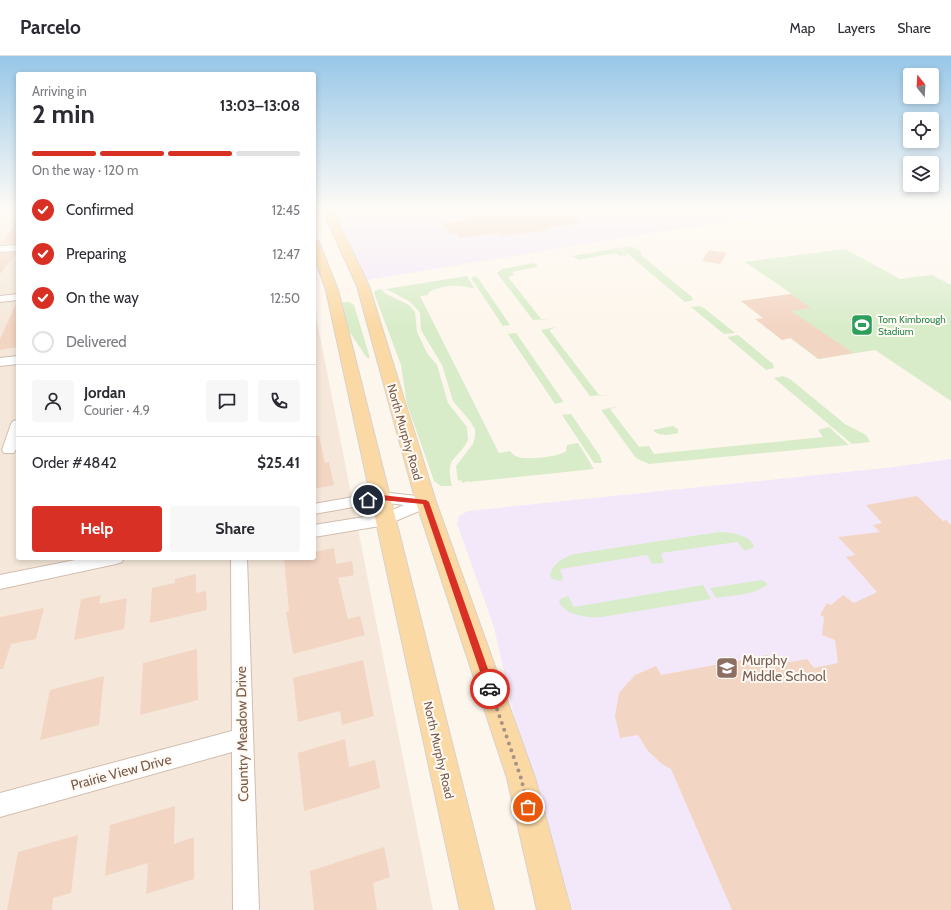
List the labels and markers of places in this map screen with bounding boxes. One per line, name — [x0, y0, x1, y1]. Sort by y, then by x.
sports icon: Tom Kimbrough Stadium — [849, 312, 875, 338]
place label: Tom Kimbrough Stadium — [878, 313, 946, 338]
pin — [351, 483, 385, 517]
place label: Murphy Middle School — [742, 651, 827, 685]
school or university icon: Murphy Middle School — [714, 655, 740, 681]
pin — [511, 790, 545, 824]

